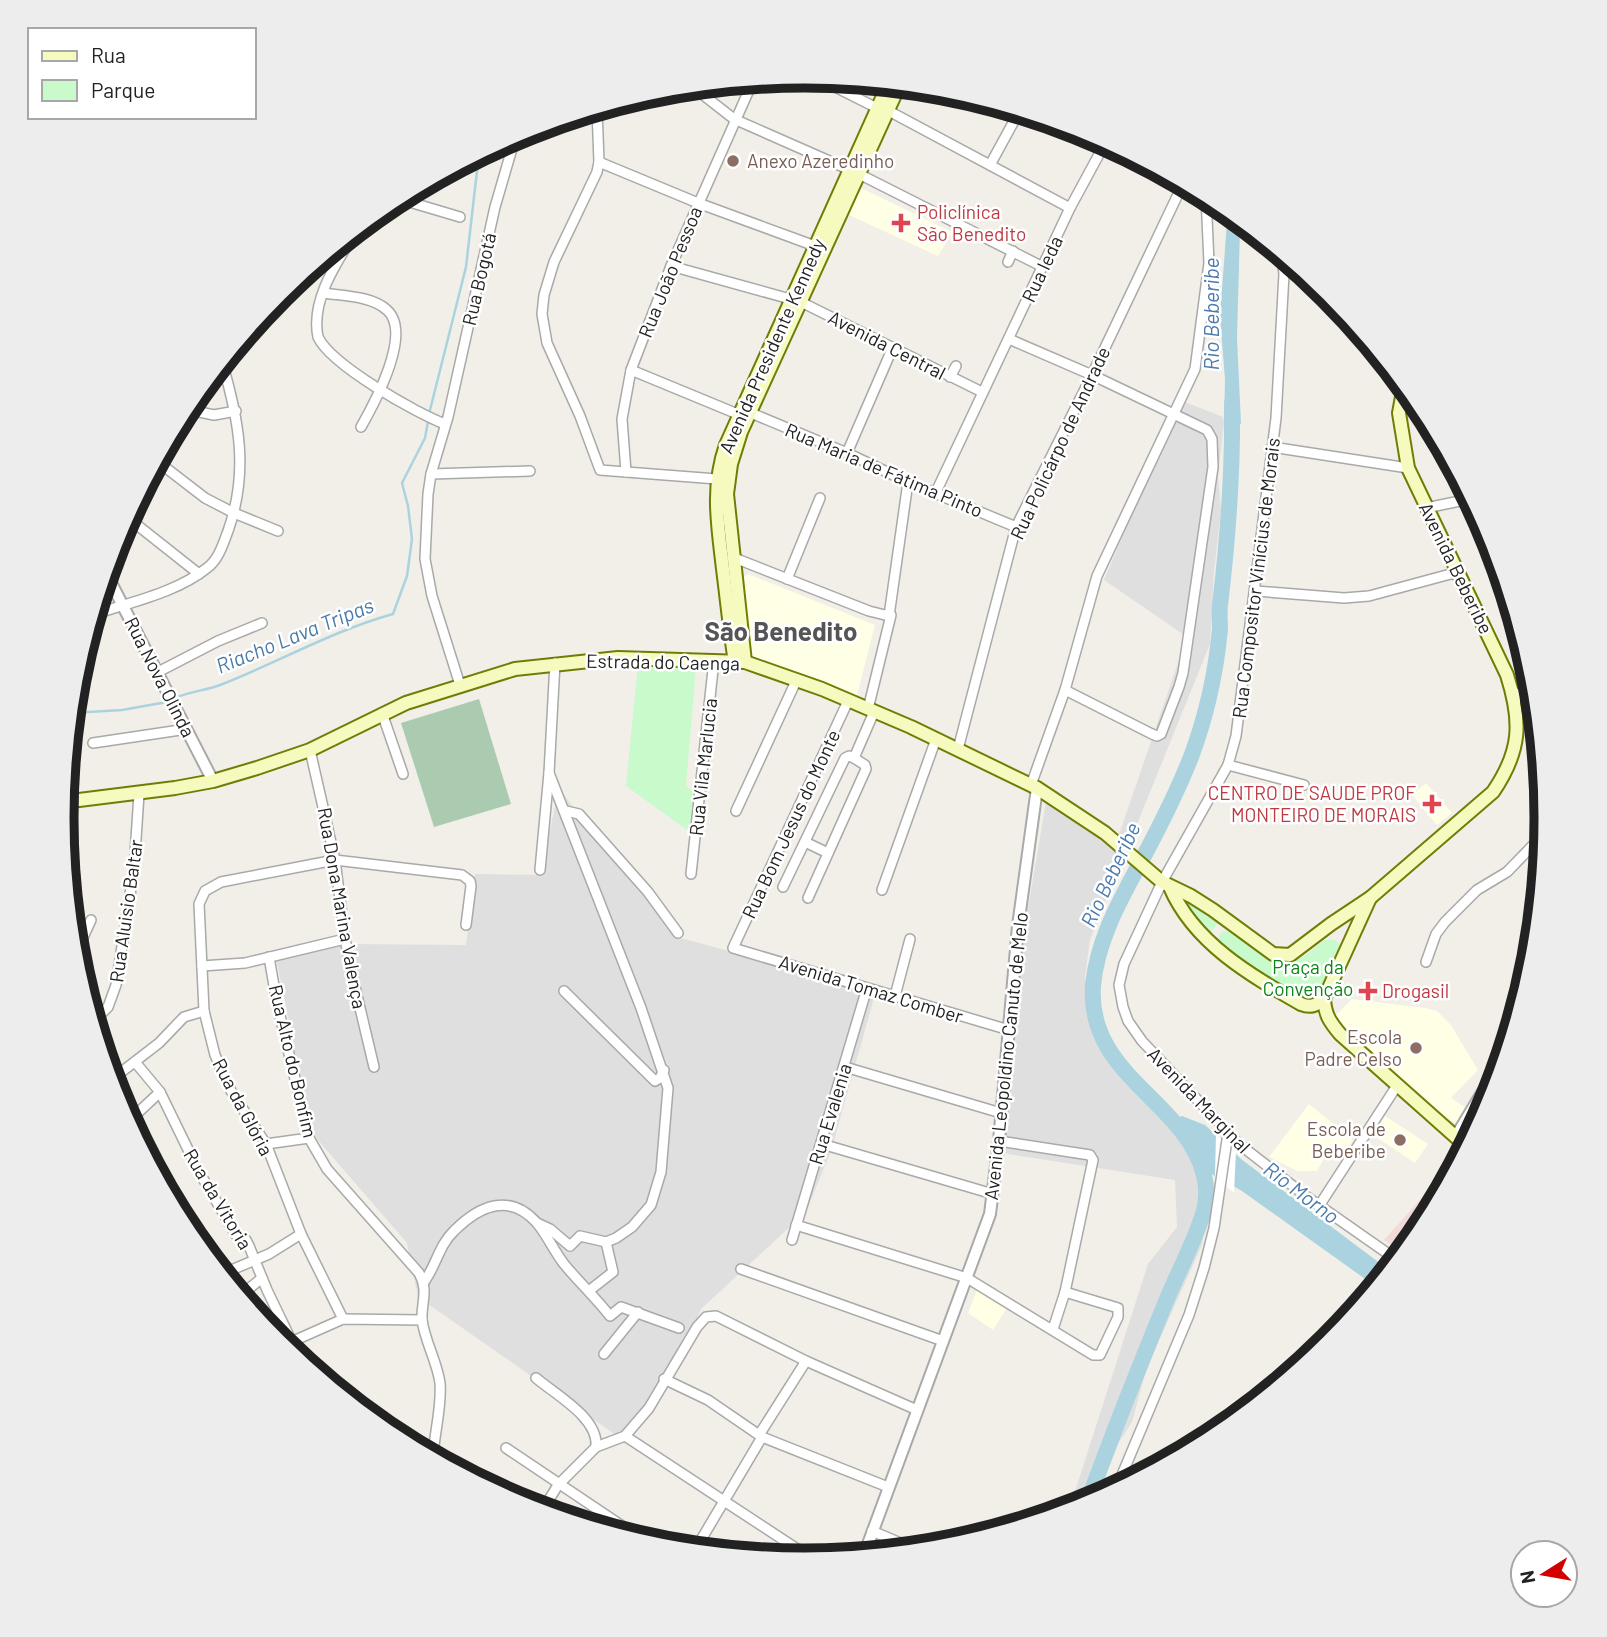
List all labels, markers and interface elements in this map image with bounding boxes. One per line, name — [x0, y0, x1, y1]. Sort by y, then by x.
legend — [28, 28, 256, 119]
text: Rua — [91, 42, 126, 67]
text: Parque — [91, 77, 156, 102]
place label: Anexo Azeredinho — [747, 149, 894, 172]
marker: Anexo Azeredinho — [725, 153, 741, 169]
place label: Policlínica São Benedito — [917, 200, 1026, 245]
street label: Rua João Pessoa — [633, 203, 706, 341]
marker: Policlínica São Benedito — [891, 213, 911, 233]
street label: Rua Bogotá — [457, 230, 500, 328]
street label: Rua Ieda — [1016, 232, 1067, 306]
street label: Avenida Presidente Kennedy — [714, 234, 830, 457]
water label: Rio Beberibe — [1198, 258, 1223, 370]
street label: Avenida Central — [825, 305, 950, 384]
street label: Rua Policárpo de Andrade — [1005, 343, 1114, 543]
street label: Rua Maria de Fátima Pinto — [782, 417, 986, 522]
street label: Rua Compositor Vinícius de Morais — [1227, 436, 1284, 719]
street label: Avenida Beberibe — [1415, 498, 1498, 637]
water label: Riacho Lava Tripas — [212, 592, 377, 678]
street label: Rua Nova Olinda — [120, 613, 201, 741]
district label: São Benedito — [705, 615, 857, 646]
street label: Estrada do Caenga — [586, 649, 740, 674]
street label: Rua Vila Marlucia — [684, 697, 721, 837]
street label: Rua Bom Jesus do Monte — [737, 726, 844, 922]
place label: CENTRO DE SAUDE PROF MONTEIRO DE MORAIS — [1208, 781, 1416, 826]
marker: CENTRO DE SAUDE PROF MONTEIRO DE MORAIS — [1422, 794, 1442, 814]
street label: Rua Dona Marina Valença — [313, 805, 372, 1010]
water label: Rio Beberibe — [1074, 818, 1145, 931]
street label: Rua Aluisio Baltar — [104, 838, 147, 984]
street label: Avenida Leopoldino Canuto de Melo — [979, 911, 1032, 1201]
street label: Avenida Tomaz Comber — [776, 950, 966, 1027]
park label: Praça da Convenção — [1263, 955, 1353, 1000]
place label: Drogasil — [1382, 979, 1449, 1002]
street label: Rua Alto do Bonfim — [265, 982, 322, 1140]
marker: Drogasil — [1360, 983, 1376, 999]
place label: Escola Padre Celso — [1304, 1025, 1402, 1070]
marker: Escola Padre Celso — [1408, 1040, 1424, 1056]
street label: Avenida Marginal — [1143, 1042, 1256, 1157]
street label: Rua da Glória — [208, 1054, 279, 1159]
street label: Rua Evalenia — [803, 1060, 856, 1167]
place label: Escola de Beberibe — [1307, 1117, 1386, 1162]
marker: Escola de Beberibe — [1392, 1132, 1408, 1148]
street label: Rua da Vitoria — [179, 1144, 258, 1253]
water label: Rio Morno — [1259, 1155, 1345, 1228]
north arrow — [1509, 1539, 1579, 1609]
text: N — [1514, 1569, 1539, 1586]

